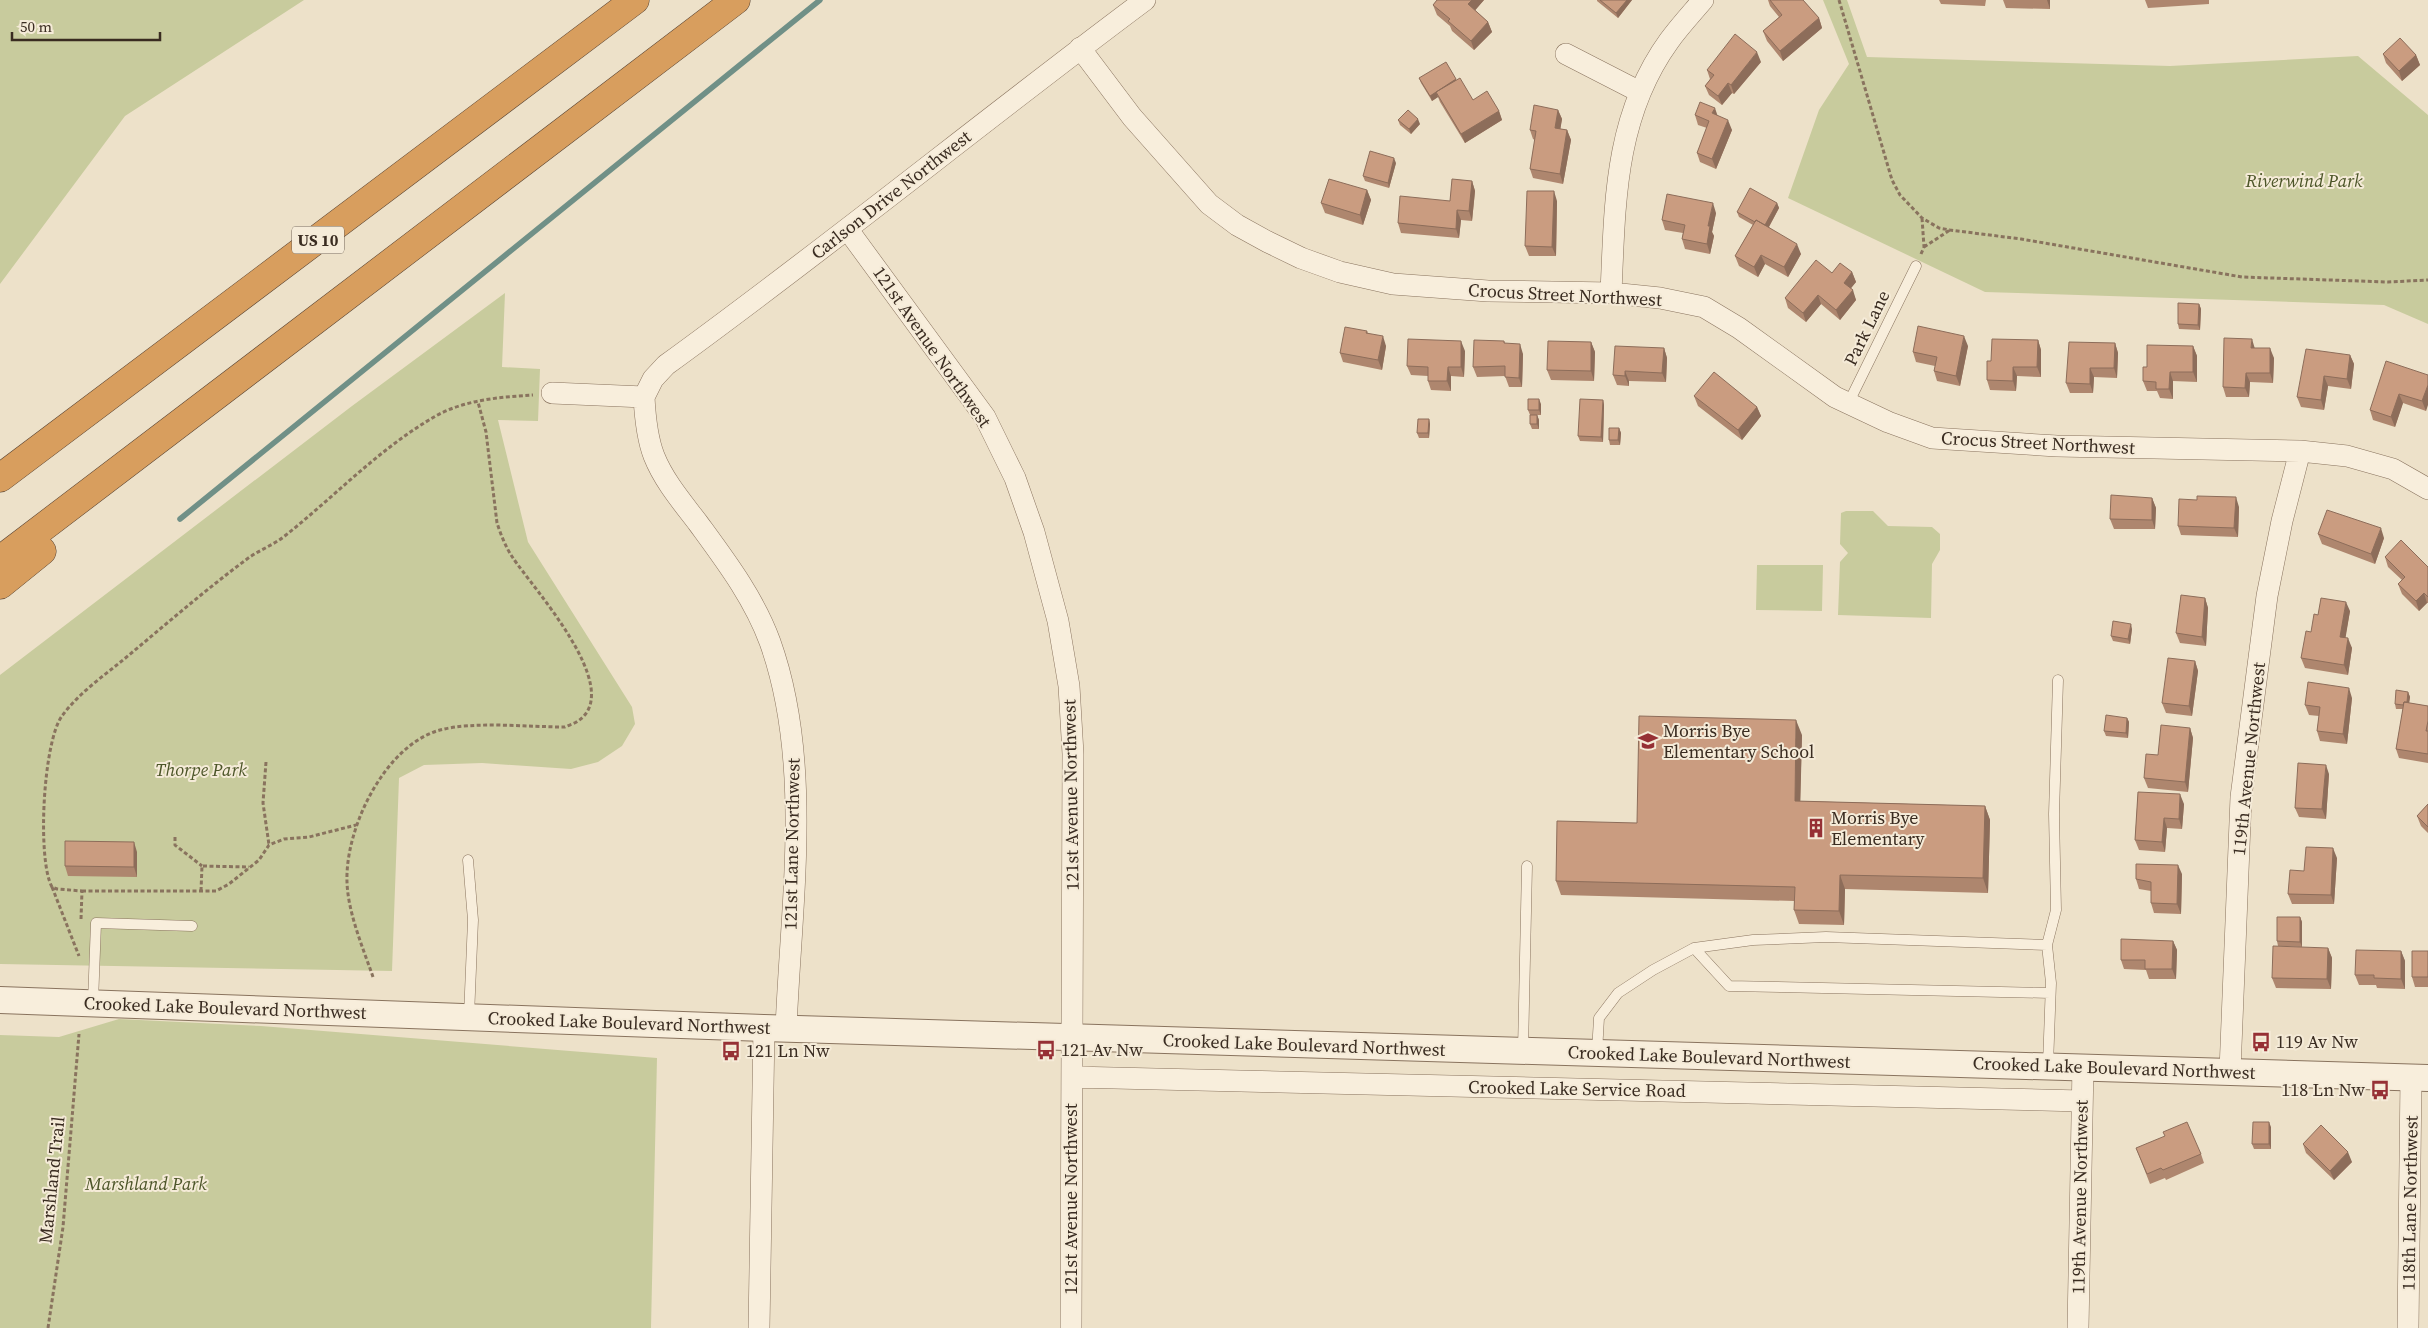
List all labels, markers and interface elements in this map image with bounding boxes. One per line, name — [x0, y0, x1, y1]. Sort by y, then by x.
scale bar — [12, 10, 160, 42]
text: 50 m — [20, 16, 52, 37]
street label: Carlson Drive Northwest — [805, 124, 976, 265]
park label: Riverwind Park — [2245, 168, 2363, 193]
road number: US 10 — [292, 226, 344, 254]
street label: 121st Avenue Northwest — [867, 261, 998, 432]
street label: Crocus Street Northwest — [1468, 277, 1663, 312]
street label: Park Lane — [1838, 286, 1896, 370]
street label: Crocus Street Northwest — [1941, 425, 2136, 460]
street label: 119th Avenue Northwest — [2226, 661, 2271, 857]
street label: 121st Avenue Northwest — [1056, 699, 1085, 891]
place label: Morris Bye Elementary School — [1663, 718, 1814, 764]
school or university icon: Morris Bye Elementary School — [1637, 730, 1659, 752]
park label: Thorpe Park — [155, 757, 247, 782]
street label: 121st Lane Northwest — [777, 758, 806, 930]
place label: Morris Bye Elementary — [1831, 805, 1925, 851]
building icon: Morris Bye Elementary — [1805, 817, 1827, 839]
street label: Crooked Lake Boulevard Northwest — [83, 990, 367, 1025]
street label: Crooked Lake Boulevard Northwest — [487, 1005, 771, 1040]
street label: Crooked Lake Boulevard Northwest — [1162, 1027, 1446, 1062]
place label: 119 Av Nw — [2276, 1029, 2358, 1054]
bus stop icon: 119 Av Nw — [2250, 1031, 2272, 1053]
place label: 121 Av Nw — [1061, 1037, 1143, 1062]
place label: 121 Ln Nw — [746, 1038, 830, 1063]
bus stop icon: 121 Av Nw — [1035, 1039, 1057, 1061]
street label: Crooked Lake Boulevard Northwest — [1567, 1039, 1851, 1074]
bus stop icon: 121 Ln Nw — [720, 1040, 742, 1062]
street label: Crooked Lake Boulevard Northwest — [1972, 1050, 2256, 1085]
street label: Crooked Lake Service Road — [1468, 1074, 1686, 1103]
place label: 118 Ln Nw — [2281, 1077, 2365, 1102]
bus stop icon: 118 Ln Nw — [2369, 1079, 2391, 1101]
street label: 119th Avenue Northwest — [2065, 1099, 2094, 1294]
street label: 121st Avenue Northwest — [1058, 1103, 1083, 1295]
street label: Marshland Trail — [32, 1115, 71, 1245]
street label: 118th Lane Northwest — [2395, 1115, 2424, 1291]
park label: Marshland Park — [84, 1171, 207, 1196]

